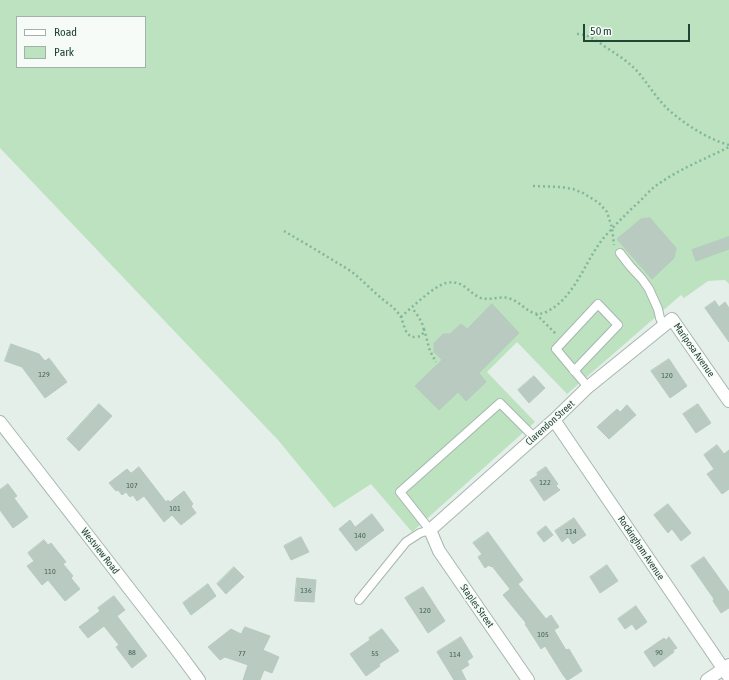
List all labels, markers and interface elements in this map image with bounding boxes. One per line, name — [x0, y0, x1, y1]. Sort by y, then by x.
legend — [16, 16, 146, 68]
scale bar — [585, 16, 692, 42]
text: 50 m — [590, 24, 612, 38]
text: Road — [54, 25, 77, 39]
text: Park — [54, 45, 74, 59]
street label: Mariposa Avenue — [671, 321, 717, 379]
house number: 129 — [38, 369, 50, 379]
house number: 120 — [661, 370, 673, 380]
street label: Clarendon Street — [523, 398, 577, 448]
house number: 122 — [539, 477, 551, 487]
house number: 107 — [126, 480, 138, 490]
house number: 101 — [169, 503, 181, 513]
street label: Rockingham Avenue — [615, 514, 667, 582]
street label: Westview Road — [78, 526, 122, 576]
house number: 114 — [565, 526, 577, 536]
house number: 140 — [354, 530, 366, 540]
house number: 110 — [44, 566, 56, 576]
street label: Staples Street — [458, 582, 496, 630]
house number: 136 — [300, 585, 312, 595]
house number: 120 — [419, 605, 431, 615]
house number: 105 — [537, 629, 549, 639]
house number: 88 — [128, 647, 136, 657]
house number: 90 — [655, 647, 663, 657]
house number: 77 — [238, 648, 246, 658]
house number: 55 — [371, 648, 379, 658]
house number: 114 — [449, 649, 461, 659]

